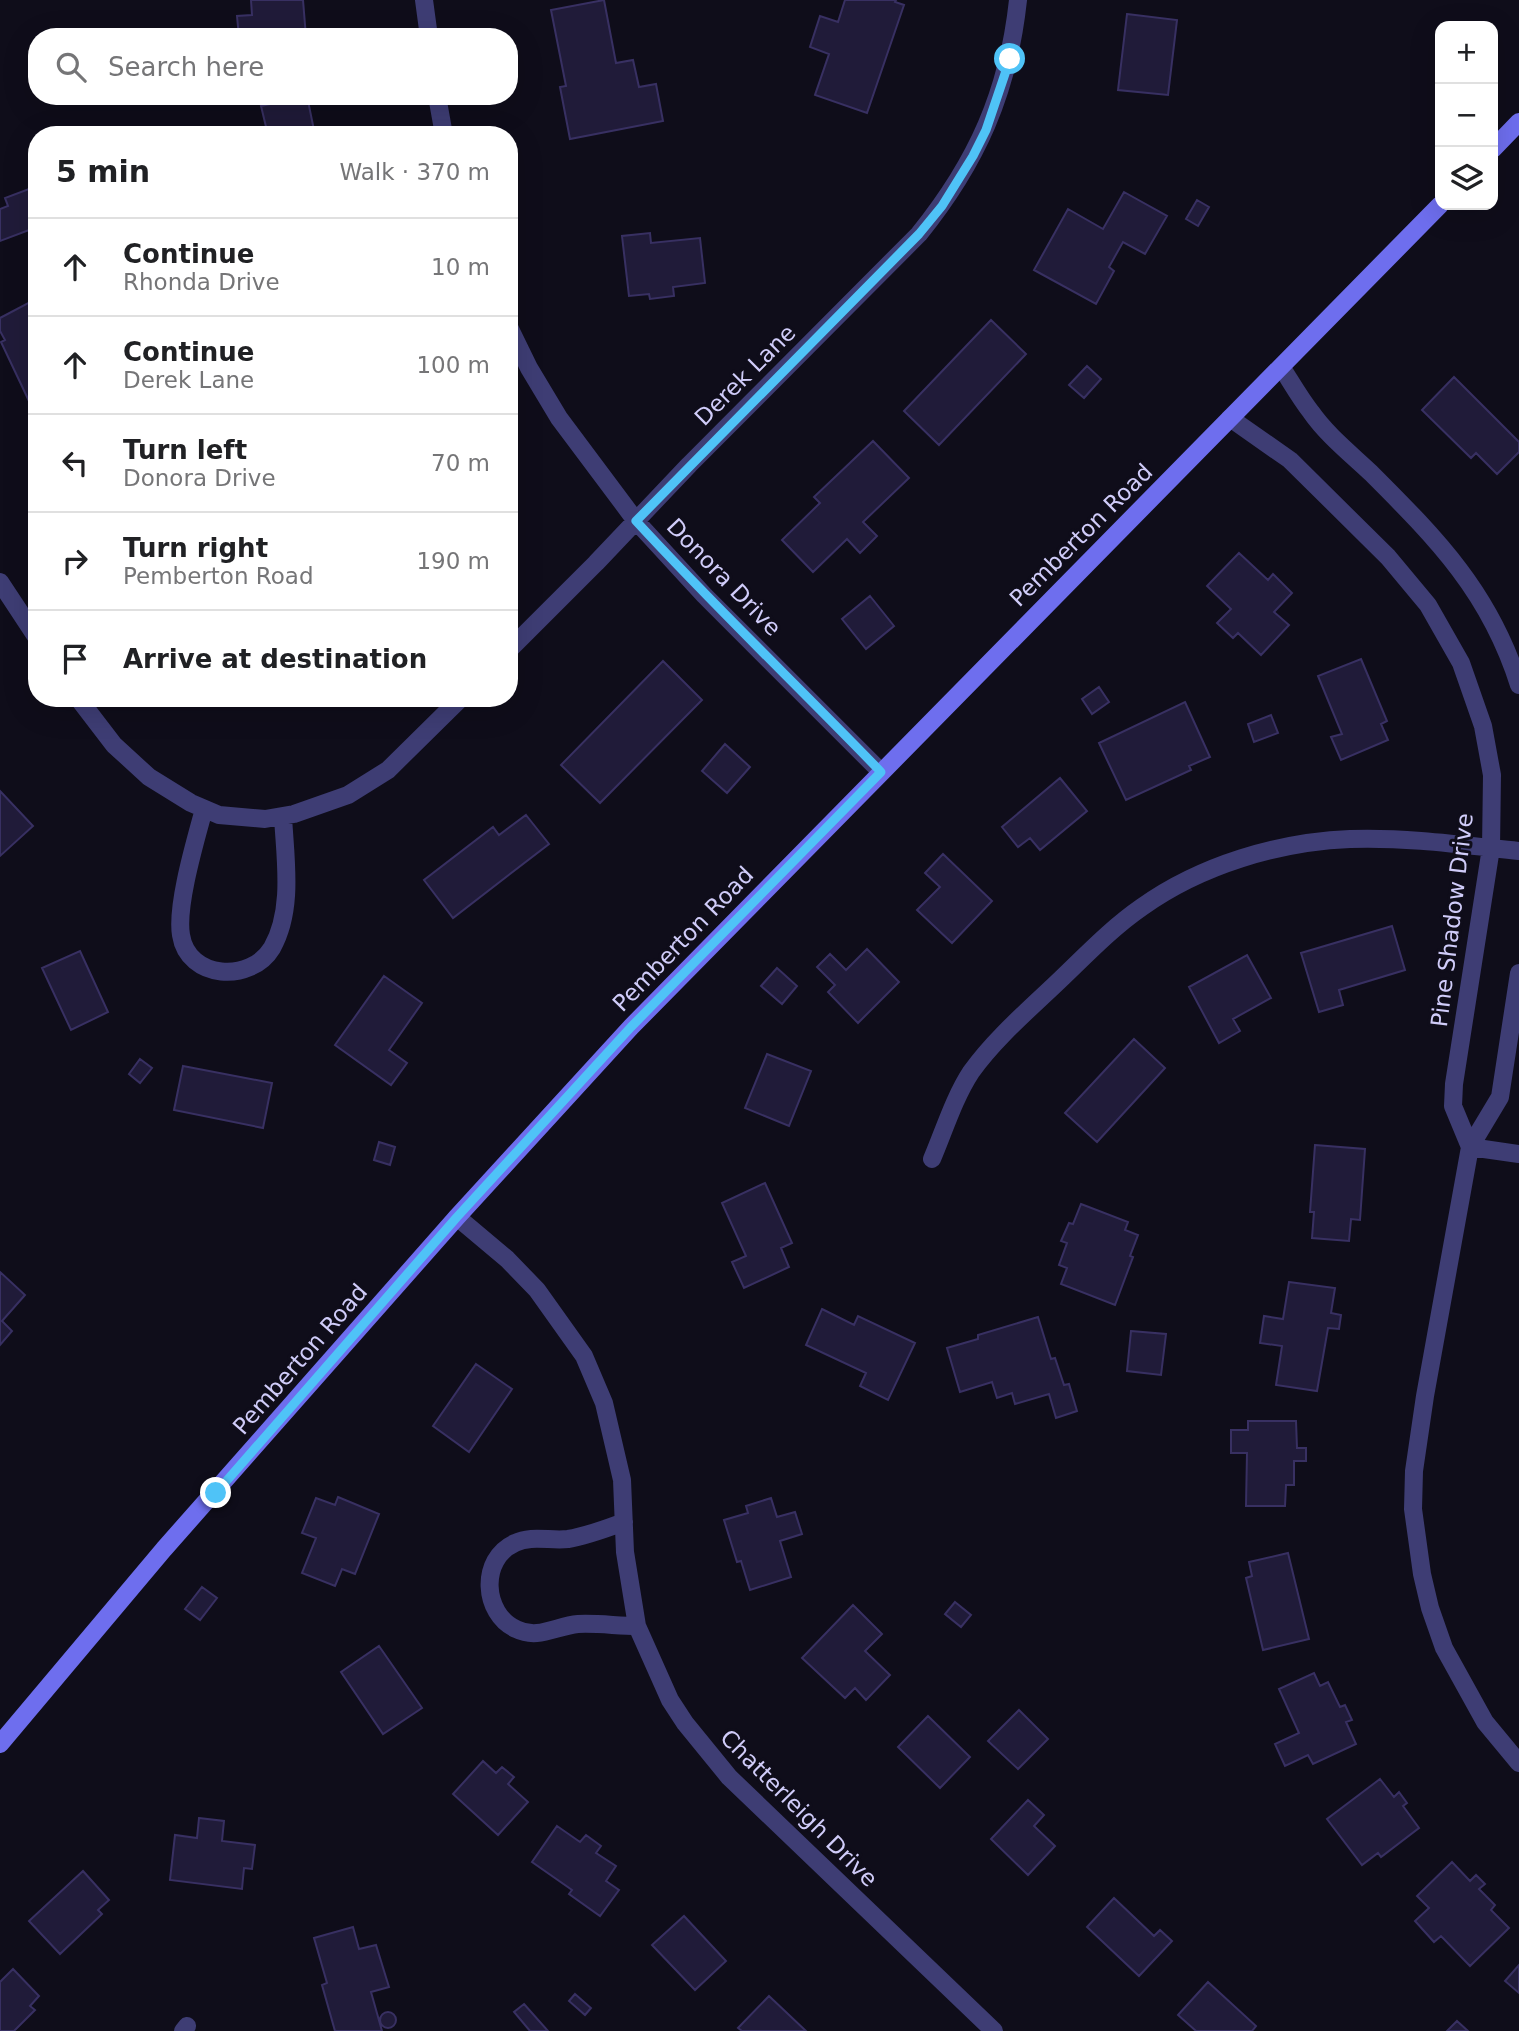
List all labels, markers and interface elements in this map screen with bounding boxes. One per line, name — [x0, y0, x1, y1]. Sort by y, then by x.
map controls — [1435, 21, 1498, 210]
button: + — [1435, 21, 1498, 84]
search box — [28, 28, 518, 105]
route start — [994, 43, 1025, 74]
icon: search — [52, 48, 90, 86]
text: Search here — [108, 52, 264, 82]
button: − — [1435, 84, 1498, 147]
button: layers — [1435, 147, 1498, 210]
text: 5 min — [56, 154, 150, 189]
text: Walk · 370 m — [339, 159, 490, 185]
text: Continue — [123, 239, 254, 269]
icon: ahead — [56, 248, 94, 286]
text: 10 m — [431, 254, 490, 280]
text: Rhonda Drive — [123, 269, 280, 295]
street label: Derek Lane — [689, 319, 801, 431]
text: Continue — [123, 337, 254, 367]
icon: ahead — [56, 346, 94, 384]
text: 100 m — [416, 352, 490, 378]
text: Derek Lane — [123, 367, 254, 393]
text: Turn left — [123, 435, 247, 465]
icon: left — [56, 444, 94, 482]
text: 70 m — [431, 450, 490, 476]
street label: Pemberton Road — [1004, 458, 1158, 612]
text: Donora Drive — [123, 465, 276, 491]
street label: Donora Drive — [662, 513, 786, 641]
text: Turn right — [123, 533, 268, 563]
icon: right — [56, 542, 94, 580]
text: 190 m — [416, 548, 490, 574]
text: Pemberton Road — [123, 563, 314, 589]
icon: arrive — [56, 640, 94, 678]
text: Arrive at destination — [123, 644, 427, 674]
street label: Pine Shadow Drive — [1426, 812, 1478, 1028]
street label: Pemberton Road — [607, 861, 759, 1017]
street label: Pemberton Road — [228, 1279, 372, 1439]
route end — [200, 1477, 231, 1508]
street label: Chatterleigh Drive — [715, 1724, 883, 1892]

